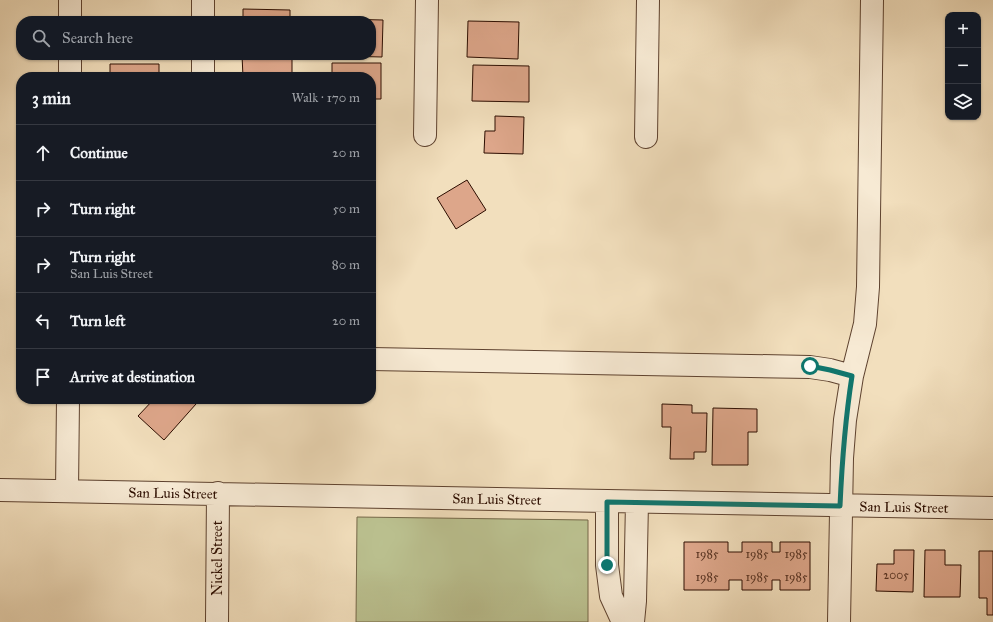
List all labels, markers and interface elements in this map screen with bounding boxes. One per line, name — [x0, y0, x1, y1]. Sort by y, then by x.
map controls — [945, 12, 981, 120]
button: + — [945, 12, 981, 48]
search box — [16, 16, 376, 60]
icon: search — [30, 27, 52, 49]
text: Search here — [62, 29, 133, 47]
button: − — [945, 48, 981, 84]
button: layers — [945, 84, 981, 120]
text: 3 min — [32, 88, 71, 109]
text: Walk · 170 m — [291, 90, 360, 106]
icon: ahead — [32, 142, 54, 164]
text: Continue — [70, 144, 128, 162]
text: 20 m — [332, 145, 360, 161]
icon: right — [32, 198, 54, 220]
text: Turn right — [70, 200, 135, 218]
text: 50 m — [333, 201, 360, 217]
text: Turn right — [70, 248, 135, 266]
icon: right — [32, 254, 54, 276]
text: 80 m — [332, 257, 360, 273]
text: San Luis Street — [70, 266, 153, 282]
icon: left — [32, 310, 54, 332]
text: Turn left — [70, 312, 126, 330]
text: 20 m — [332, 313, 360, 329]
route start — [801, 357, 819, 375]
icon: arrive — [32, 366, 54, 388]
text: Arrive at destination — [70, 368, 195, 386]
street label: San Luis Street — [128, 484, 218, 503]
street label: San Luis Street — [452, 490, 542, 509]
street label: San Luis Street — [859, 498, 949, 517]
street label: Nickel Street — [209, 520, 226, 596]
house number: 1985 — [695, 547, 719, 561]
house number: 1985 — [745, 547, 769, 561]
house number: 1985 — [784, 547, 808, 561]
route end — [598, 556, 616, 574]
house number: 2005 — [883, 568, 909, 582]
house number: 1985 — [695, 570, 719, 584]
house number: 1985 — [745, 570, 769, 584]
house number: 1985 — [784, 570, 808, 584]

